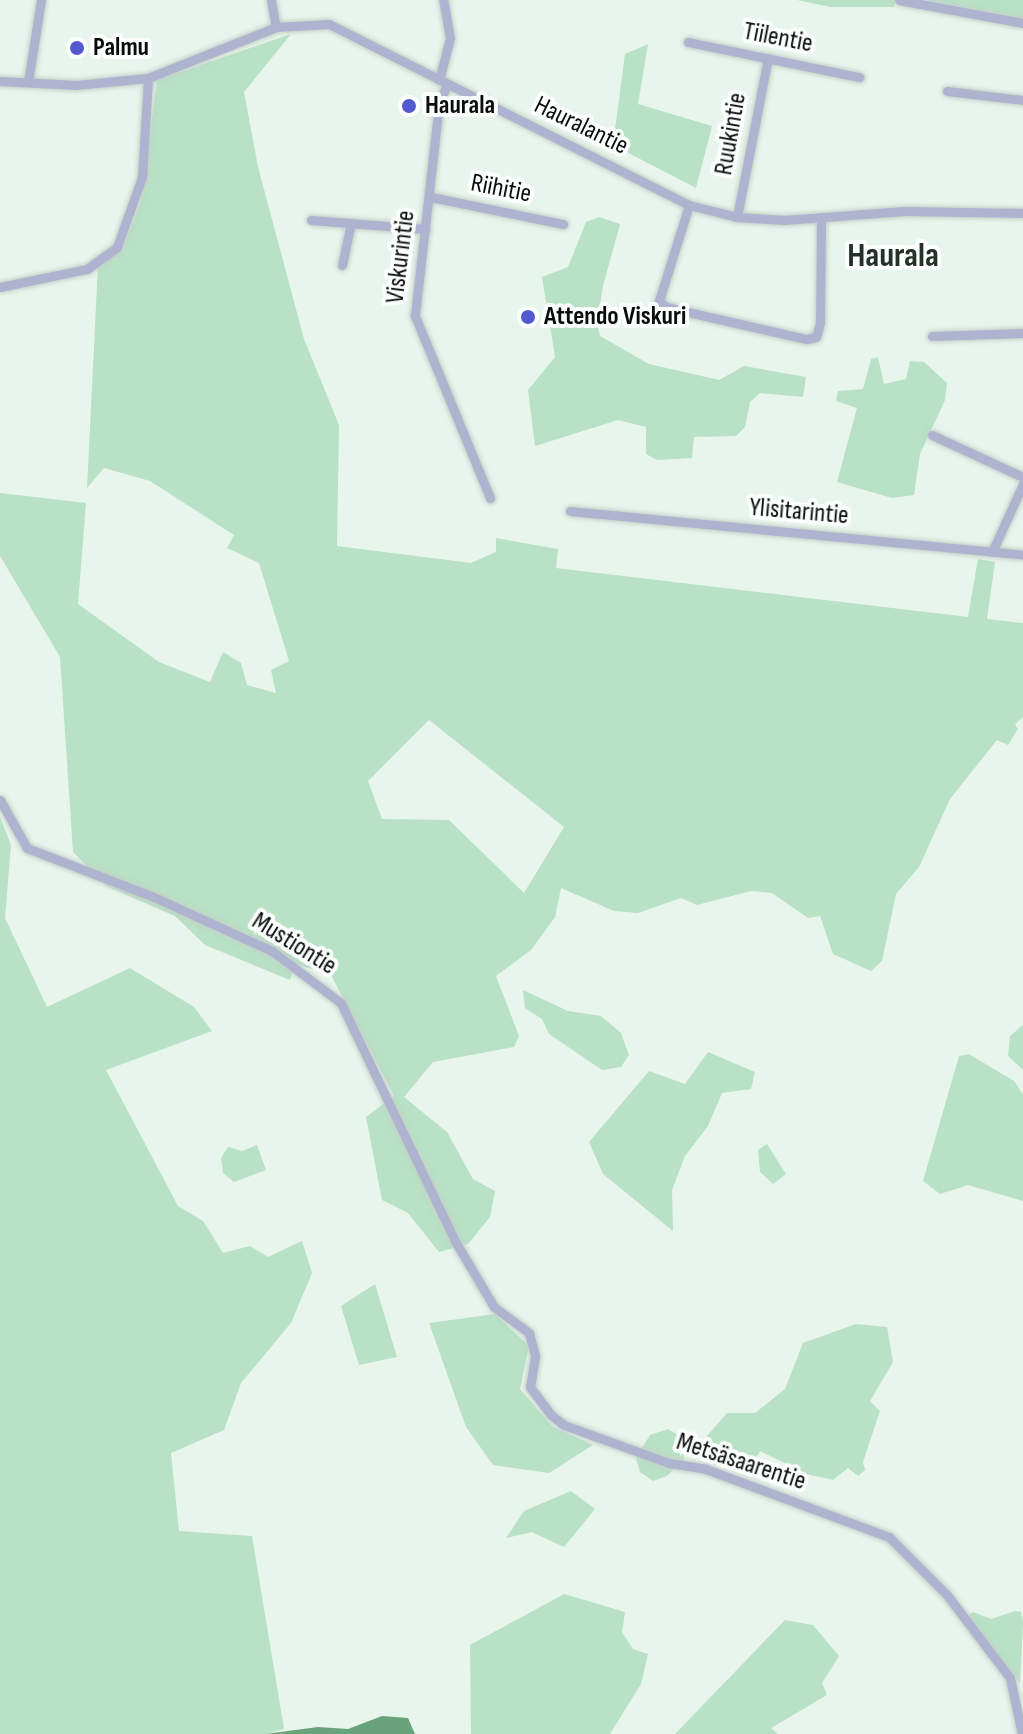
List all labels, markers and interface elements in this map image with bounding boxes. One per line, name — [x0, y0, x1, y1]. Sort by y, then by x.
street label: Tiilentie — [741, 16, 815, 60]
place label: Palmu — [93, 32, 149, 64]
marker: Palmu — [68, 39, 86, 57]
place label: Haurala — [425, 90, 495, 122]
street label: Hauralantie — [529, 90, 633, 162]
street label: Ruukintie — [708, 90, 754, 178]
marker: Haurala — [400, 97, 418, 115]
street label: Riihitie — [468, 168, 534, 210]
street label: Viskurintie — [380, 209, 422, 305]
district label: Haurala — [847, 236, 939, 276]
place label: Attendo Viskuri — [544, 301, 686, 333]
marker: Attendo Viskuri — [519, 308, 537, 326]
street label: Ylisitarintie — [748, 492, 850, 532]
street label: Mustiontie — [246, 906, 342, 982]
street label: Metsäsaarentie — [672, 1426, 810, 1498]

